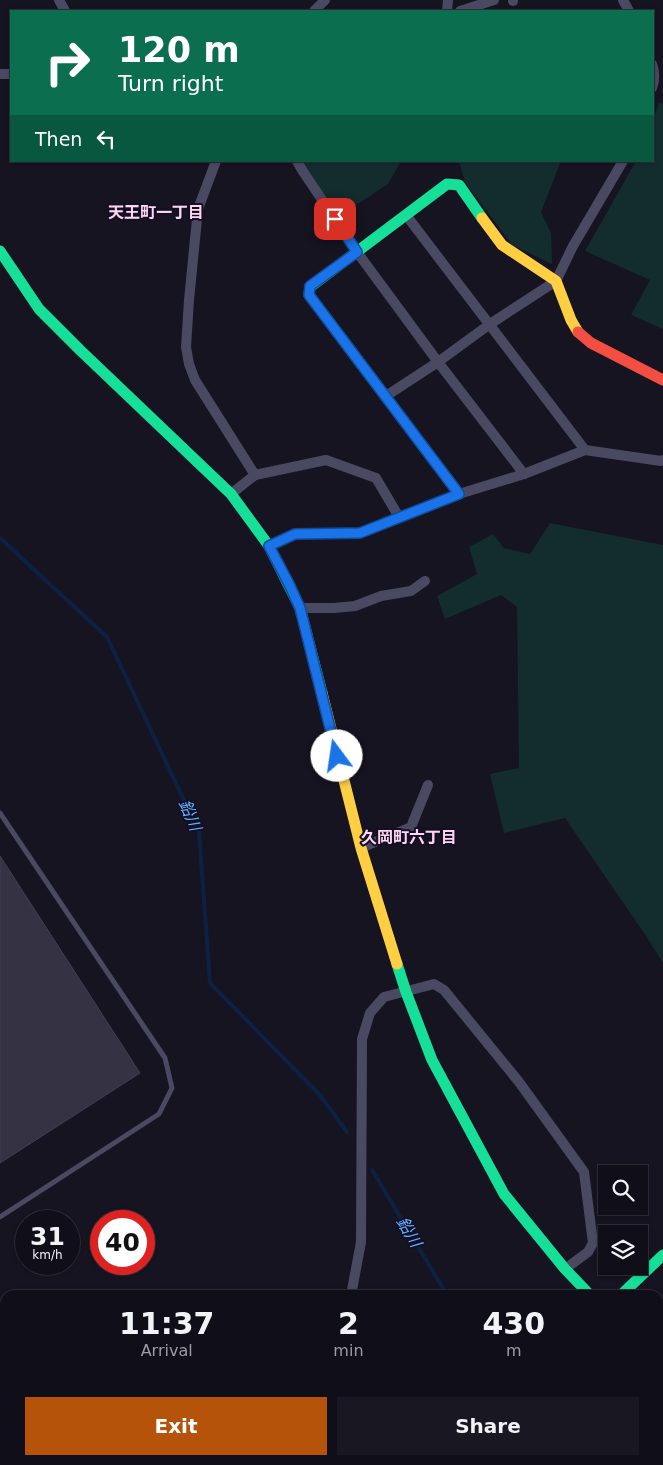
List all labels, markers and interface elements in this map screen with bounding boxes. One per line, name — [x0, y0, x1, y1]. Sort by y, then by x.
icon: right — [35, 30, 100, 95]
text: 120 m — [118, 30, 240, 70]
text: Turn right — [118, 71, 223, 96]
icon: left — [92, 125, 120, 153]
text: Then — [35, 128, 82, 150]
pin — [314, 198, 356, 240]
district label: 天王町一丁目 — [108, 203, 204, 222]
icon: arrive — [321, 205, 349, 233]
position arrow — [310, 729, 362, 781]
water label: 鉛川 — [175, 797, 206, 835]
district label: 久岡町六丁目 — [361, 828, 457, 847]
map controls — [598, 1165, 648, 1275]
button: search — [598, 1165, 648, 1215]
speed limit sign: 40 — [90, 1210, 155, 1275]
water label: 鉛川 — [393, 1213, 426, 1252]
text: 31 — [30, 1222, 65, 1251]
button: layers — [598, 1225, 648, 1275]
text: km/h — [32, 1248, 63, 1262]
text: 11:37 — [119, 1306, 214, 1341]
text: 2 — [338, 1306, 359, 1341]
text: 430 — [482, 1306, 545, 1341]
text: Arrival — [141, 1341, 193, 1360]
text: min — [333, 1341, 364, 1360]
text: m — [506, 1341, 522, 1360]
button: Exit — [25, 1397, 327, 1455]
button: Share — [337, 1397, 639, 1455]

